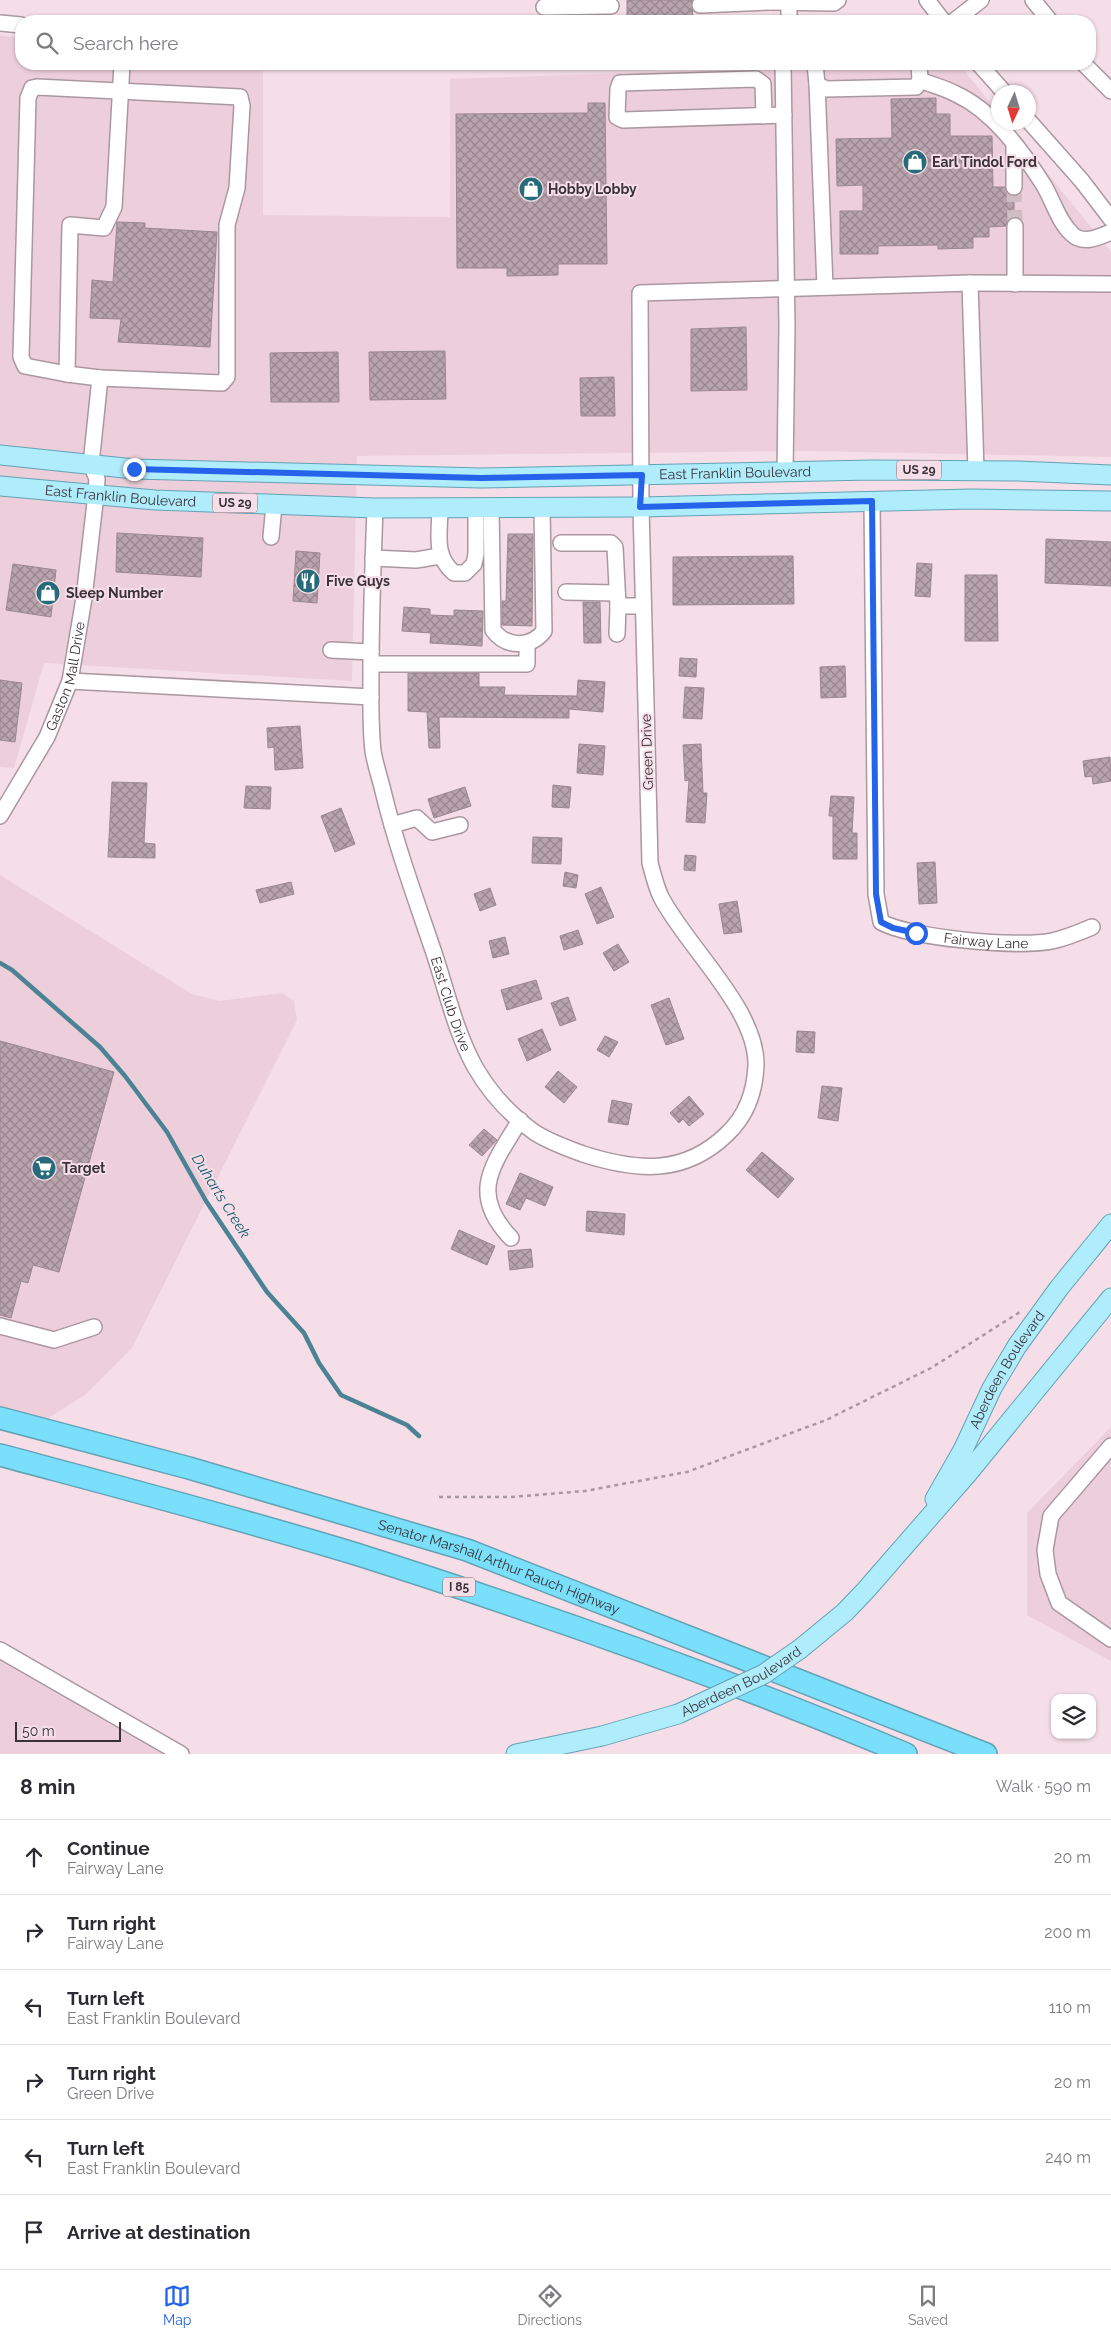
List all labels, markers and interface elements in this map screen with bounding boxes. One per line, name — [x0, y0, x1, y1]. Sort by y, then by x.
search box — [15, 15, 1096, 70]
icon: search — [33, 29, 61, 57]
text: Search here — [73, 32, 179, 54]
north arrow — [991, 85, 1036, 130]
shop icon: Earl Tindol Ford — [902, 149, 928, 175]
place label: Earl Tindol Ford — [932, 154, 1037, 170]
shop icon: Hobby Lobby — [518, 176, 544, 202]
place label: Hobby Lobby — [548, 181, 637, 197]
route end — [123, 458, 146, 481]
road number: US 29 — [896, 460, 942, 480]
street label: East Franklin Boulevard — [659, 463, 811, 482]
street label: East Franklin Boulevard — [44, 482, 197, 509]
road number: US 29 — [212, 493, 258, 512]
restaurant icon: Five Guys — [295, 568, 321, 594]
place label: Five Guys — [326, 573, 390, 589]
shop icon: Sleep Number — [35, 580, 61, 606]
place label: Sleep Number — [66, 585, 164, 601]
street label: Gaston Mall Drive — [42, 620, 88, 733]
street label: Green Drive — [638, 714, 656, 790]
route start — [905, 922, 928, 945]
street label: Fairway Lane — [943, 930, 1029, 951]
street label: East Club Drive — [428, 955, 474, 1054]
water label: Duharts Creek — [188, 1151, 254, 1241]
supermarket icon: Target — [31, 1155, 57, 1181]
place label: Target — [62, 1160, 106, 1176]
street label: Aberdeen Boulevard — [966, 1308, 1048, 1431]
street label: Senator Marshall Arthur Rauch Highway — [376, 1516, 623, 1617]
road number: I 85 — [443, 1578, 475, 1596]
street label: Aberdeen Boulevard — [678, 1643, 804, 1720]
map controls — [1051, 1694, 1096, 1739]
button: layers — [1051, 1694, 1096, 1739]
scale bar — [15, 1719, 121, 1742]
text: 50 m — [22, 1723, 55, 1739]
text: 8 min — [20, 1774, 75, 1799]
text: Walk · 590 m — [996, 1777, 1091, 1796]
text: Continue — [67, 1837, 150, 1859]
icon: ahead — [20, 1843, 48, 1871]
text: 20 m — [1054, 1848, 1091, 1867]
text: Fairway Lane — [67, 1859, 164, 1878]
text: Turn right — [67, 1912, 156, 1934]
icon: right — [20, 1918, 48, 1946]
text: 200 m — [1044, 1923, 1091, 1942]
text: Fairway Lane — [67, 1934, 164, 1953]
text: Turn left — [67, 1987, 144, 2009]
icon: left — [20, 1993, 48, 2021]
text: 110 m — [1049, 1998, 1091, 2017]
text: East Franklin Boulevard — [67, 2009, 240, 2028]
text: Turn right — [67, 2062, 156, 2084]
icon: right — [20, 2068, 48, 2096]
text: 20 m — [1054, 2073, 1091, 2092]
text: Green Drive — [67, 2084, 154, 2103]
text: Turn left — [67, 2137, 144, 2159]
icon: left — [20, 2143, 48, 2171]
text: 240 m — [1045, 2148, 1091, 2167]
text: East Franklin Boulevard — [67, 2159, 240, 2178]
icon: arrive — [20, 2218, 48, 2246]
text: Arrive at destination — [67, 2221, 251, 2243]
tab: Map — [163, 2282, 191, 2328]
tab: Directions — [517, 2282, 582, 2328]
tab: Saved — [908, 2282, 948, 2328]

